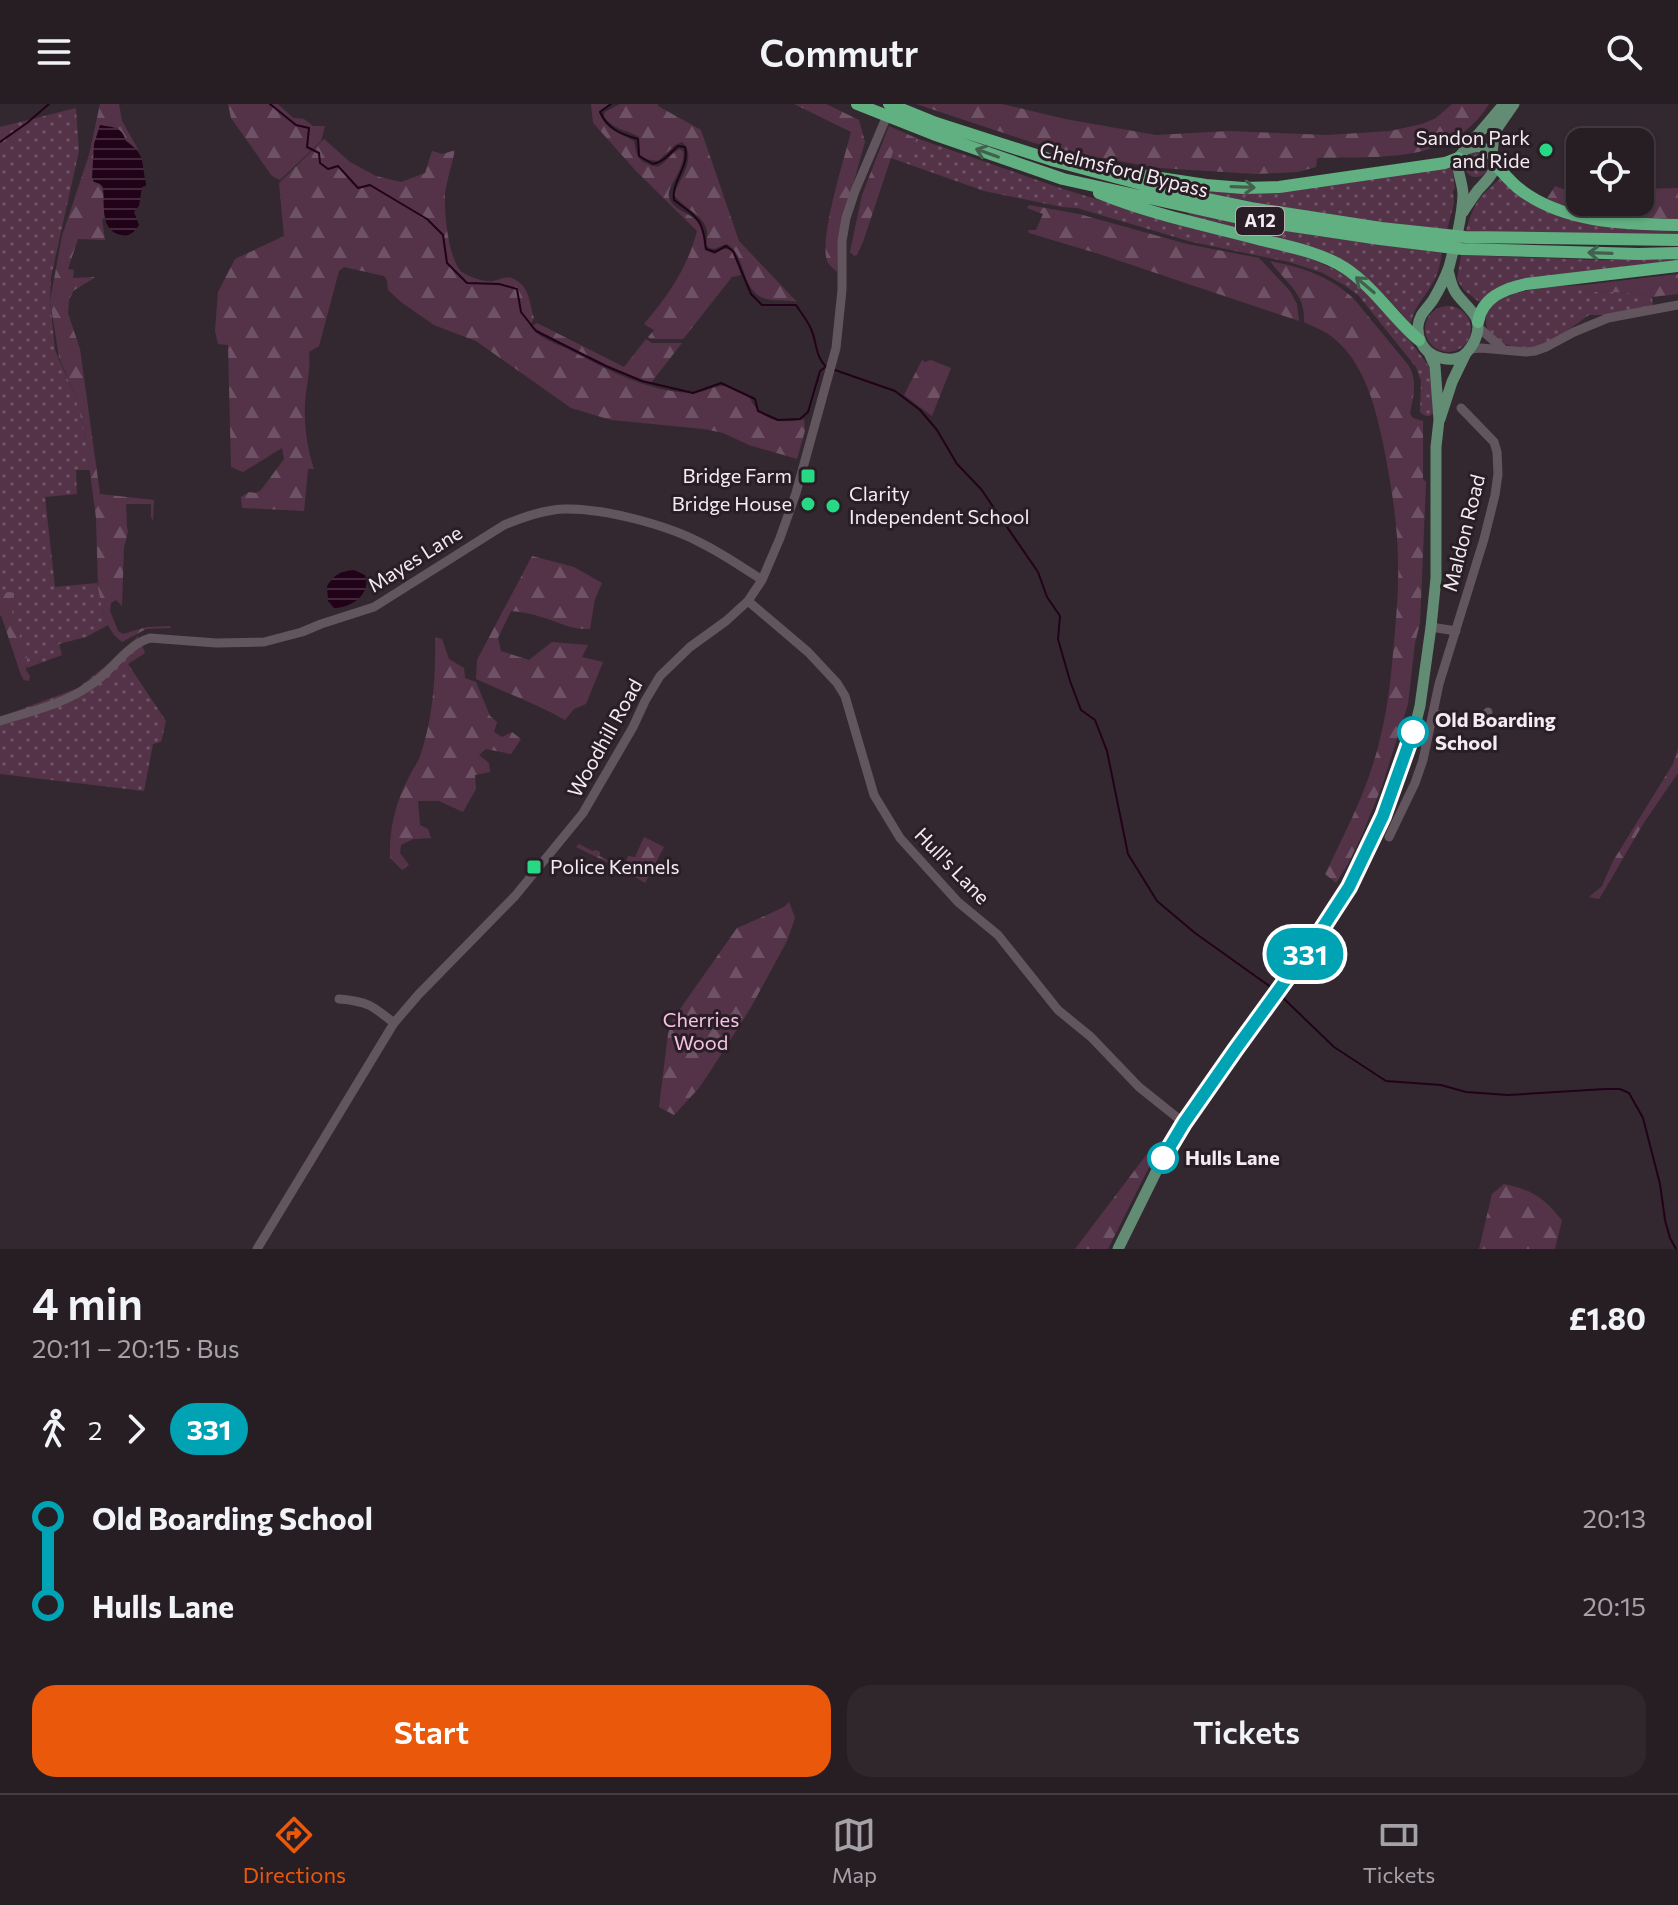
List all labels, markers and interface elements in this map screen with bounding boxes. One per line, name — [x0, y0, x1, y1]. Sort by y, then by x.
icon: menu — [32, 30, 76, 74]
text: Commutr — [759, 30, 919, 74]
icon: search — [1602, 30, 1646, 74]
place label: Sandon Park and Ride — [1416, 125, 1530, 172]
map controls — [1566, 128, 1654, 216]
button: locate — [1566, 128, 1654, 216]
street label: Chelmsford Bypass — [1037, 136, 1211, 202]
marker: Sandon Park and Ride — [1537, 141, 1555, 159]
one-way arrow — [974, 145, 999, 160]
one-way arrow — [1229, 179, 1256, 195]
road number: A12 — [1236, 207, 1284, 235]
one-way arrow — [1587, 245, 1614, 261]
one-way arrow — [1355, 276, 1375, 294]
place label: Bridge Farm — [682, 463, 792, 487]
marker: Bridge Farm — [799, 467, 817, 485]
street label: Maldon Road — [1437, 472, 1489, 594]
place label: Clarity Independent School — [849, 481, 1030, 528]
place label: Bridge House — [672, 491, 792, 515]
marker: Bridge House — [799, 495, 817, 513]
marker: Clarity Independent School — [824, 497, 842, 515]
street label: Mayes Lane — [363, 520, 466, 597]
street label: Woodhill Road — [562, 674, 647, 801]
place label: Old Boarding School — [1435, 707, 1556, 754]
marker: Old Boarding School — [1398, 717, 1428, 747]
street label: Hull's Lane — [910, 822, 995, 909]
place label: Police Kennels — [550, 854, 680, 878]
marker: Police Kennels — [525, 858, 543, 876]
line badge: 331 — [1259, 928, 1351, 980]
text: 331 — [1282, 937, 1328, 971]
park label: Cherries Wood — [663, 1007, 739, 1054]
marker: Hulls Lane — [1148, 1143, 1178, 1173]
place label: Hulls Lane — [1185, 1145, 1280, 1169]
text: 4 min — [32, 1275, 143, 1329]
text: £1.80 — [1569, 1299, 1646, 1336]
text: 20:11 – 20:15 · Bus — [32, 1332, 240, 1363]
icon: walk — [32, 1407, 76, 1451]
icon: forward — [114, 1407, 158, 1451]
text: 331 — [186, 1412, 232, 1446]
text: 2 — [88, 1414, 102, 1445]
text: Old Boarding School — [92, 1499, 373, 1536]
text: 20:13 — [1583, 1502, 1646, 1533]
text: Hulls Lane — [92, 1587, 234, 1624]
text: 20:15 — [1583, 1590, 1646, 1621]
button: Start — [32, 1685, 831, 1777]
button: Tickets — [847, 1685, 1646, 1777]
tab: Directions — [243, 1813, 346, 1888]
tab: Map — [832, 1813, 877, 1888]
tab: Tickets — [1363, 1813, 1435, 1888]

